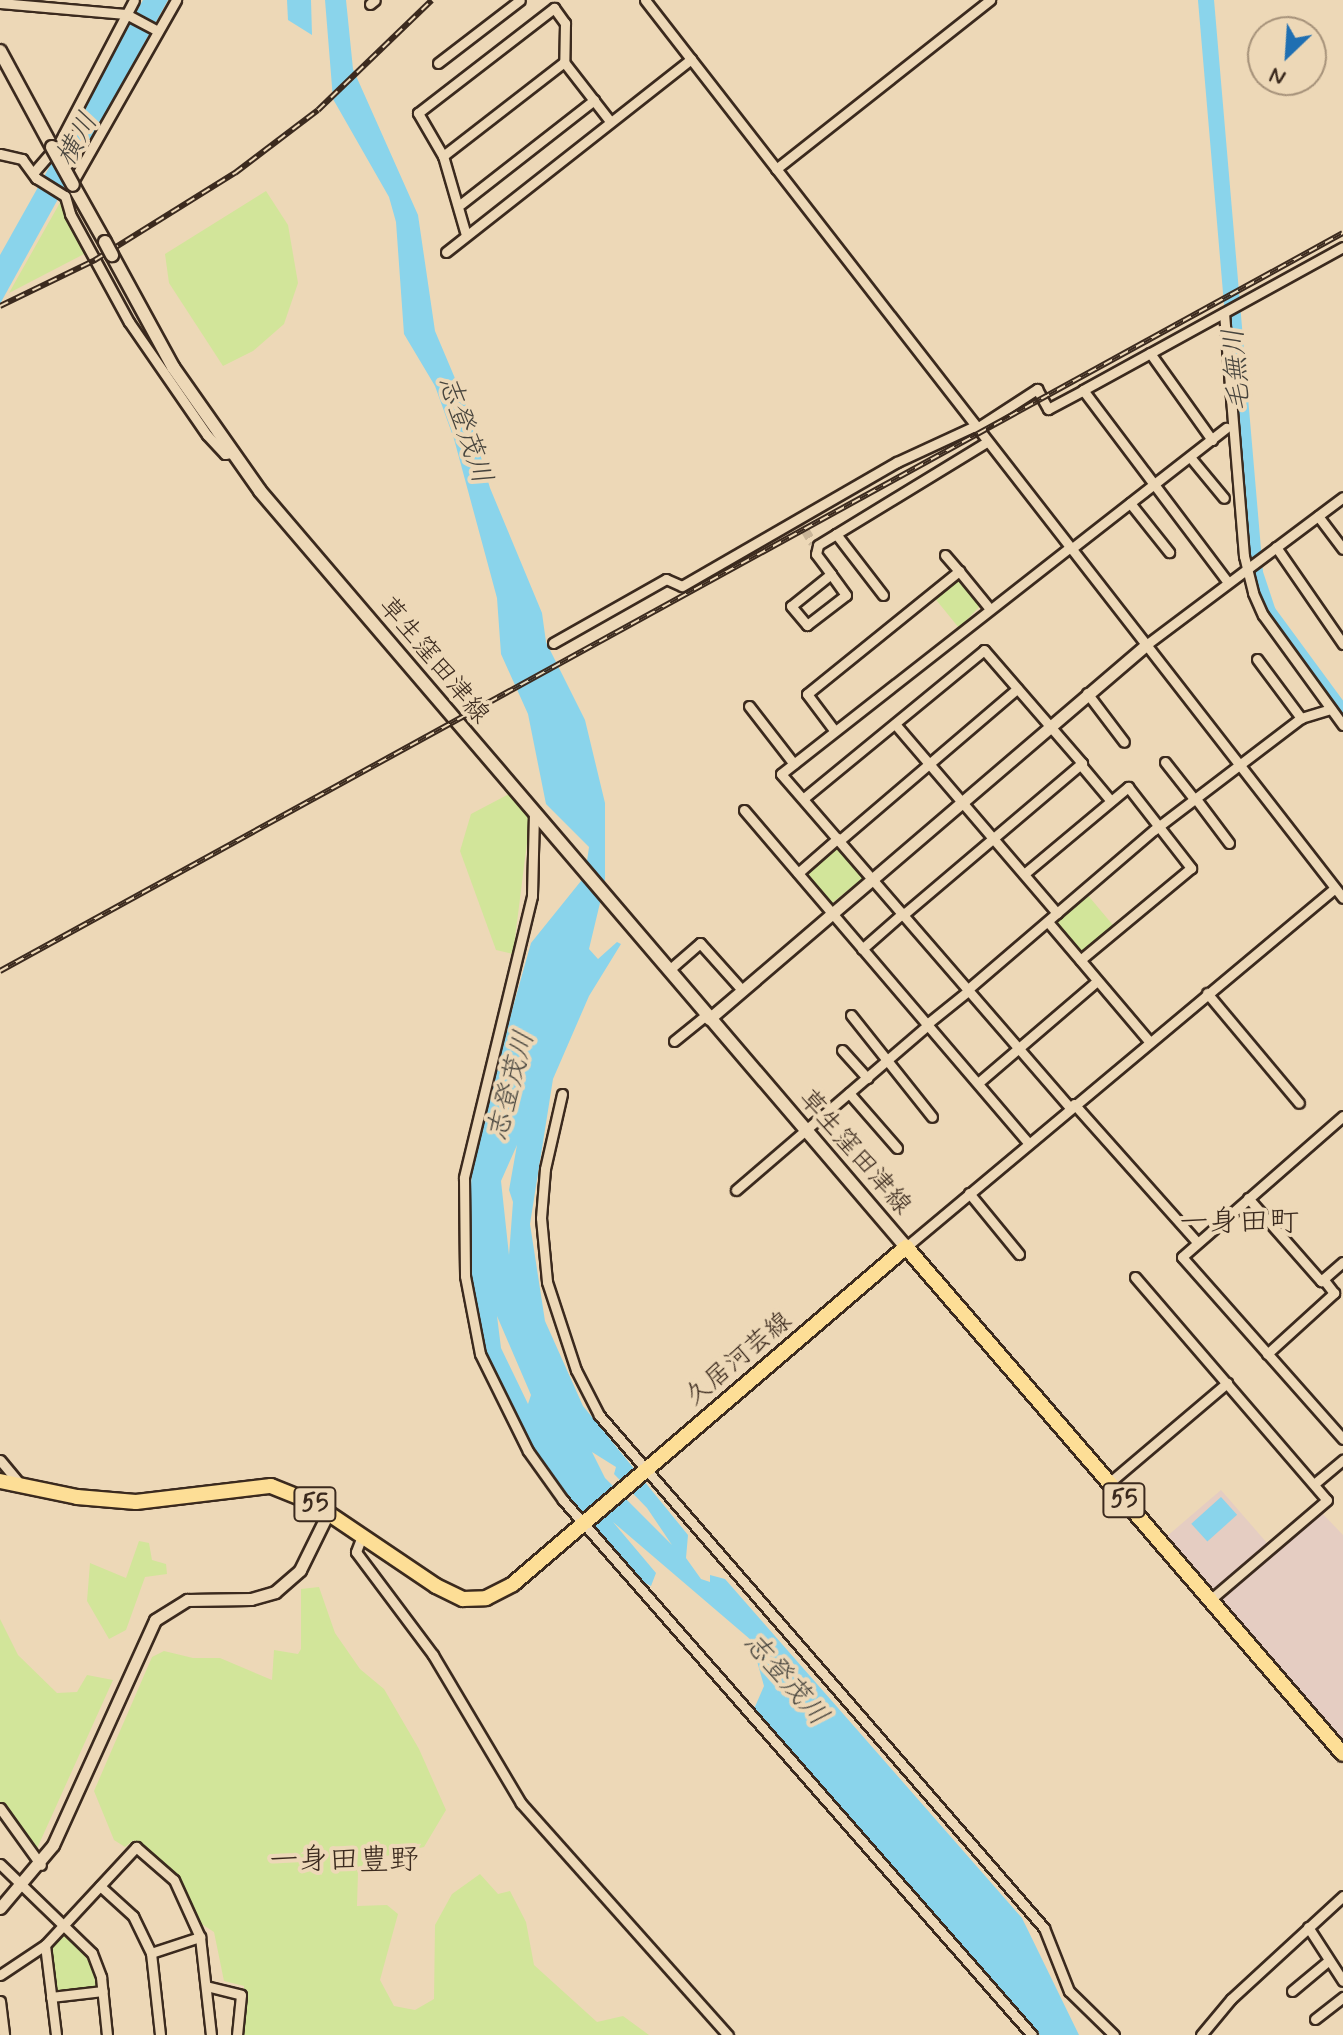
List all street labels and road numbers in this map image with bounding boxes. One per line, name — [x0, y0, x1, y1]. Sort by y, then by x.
street label: 草生窪田津線 — [371, 591, 495, 731]
street label: 草生窪田津線 — [791, 1084, 917, 1222]
street label: 久居河芸線 — [679, 1306, 799, 1414]
road number: 55 — [1102, 1480, 1146, 1520]
road number: 55 — [293, 1484, 337, 1524]

